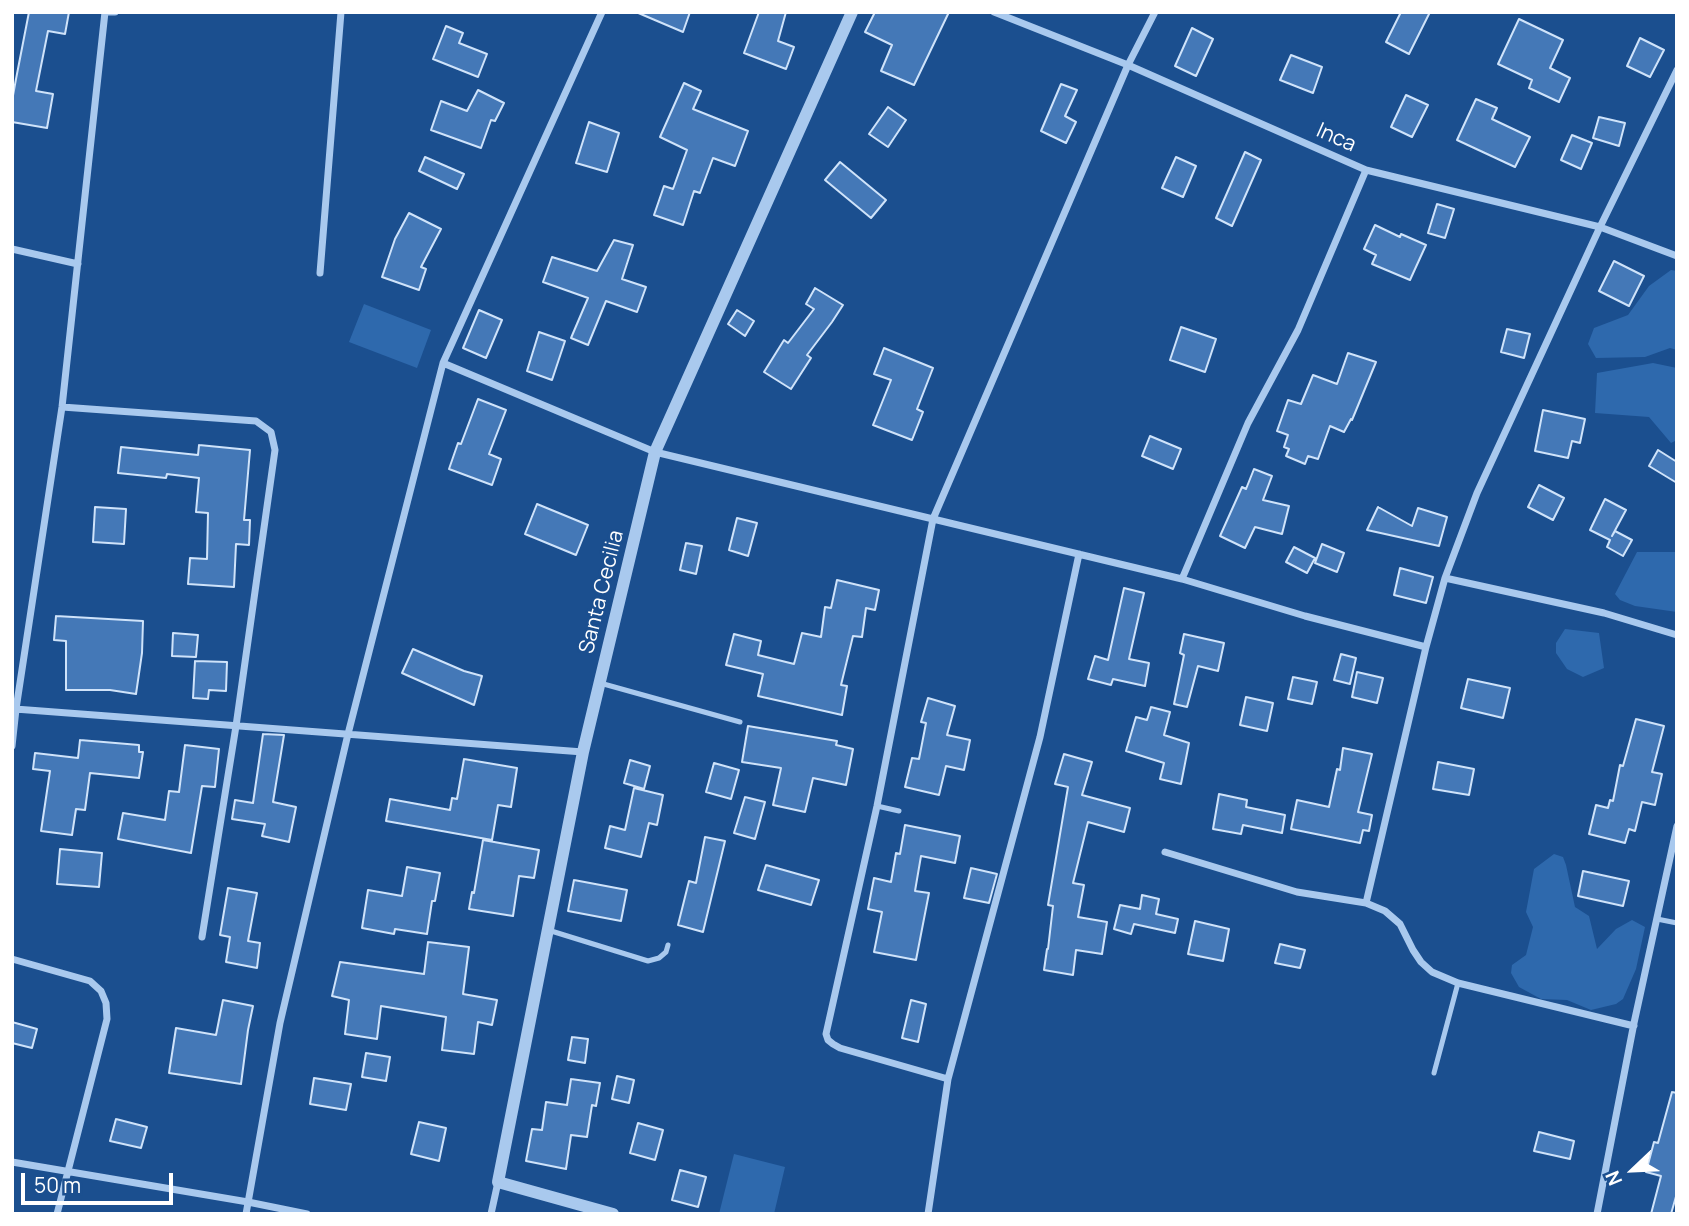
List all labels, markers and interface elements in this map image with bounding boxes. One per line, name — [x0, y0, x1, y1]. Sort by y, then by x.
street label: Inca — [1312, 118, 1360, 158]
street label: Santa Cecilia — [574, 528, 630, 656]
north arrow — [1598, 1135, 1668, 1205]
scale bar — [24, 1160, 177, 1204]
text: N — [1599, 1167, 1628, 1190]
text: 50 m — [34, 1171, 81, 1199]

